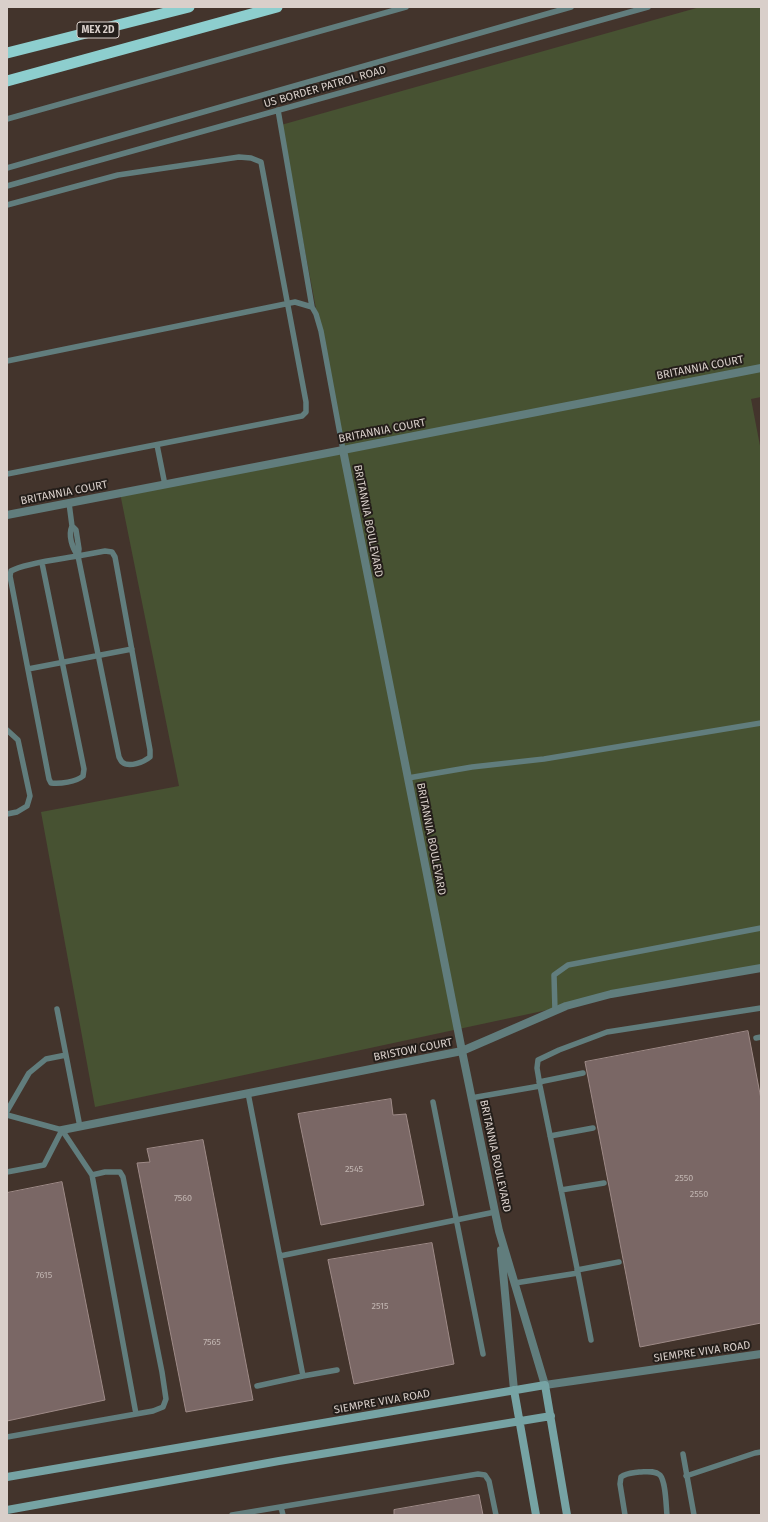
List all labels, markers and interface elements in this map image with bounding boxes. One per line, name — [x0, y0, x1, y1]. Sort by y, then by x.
road number: MEX 2D — [77, 22, 119, 38]
street label: US BORDER PATROL ROAD — [262, 63, 388, 111]
street label: BRITANNIA COURT — [655, 353, 745, 383]
street label: BRITANNIA COURT — [337, 416, 427, 446]
street label: BRITANNIA BOULEVARD — [351, 464, 385, 578]
street label: BRITANNIA COURT — [19, 478, 109, 508]
street label: BRITANNIA BOULEVARD — [414, 782, 448, 896]
street label: BRISTOW COURT — [372, 1036, 454, 1064]
street label: BRITANNIA BOULEVARD — [477, 1099, 513, 1213]
house number: 2545 — [345, 1164, 363, 1174]
house number: 2550 — [675, 1173, 693, 1183]
house number: 2550 — [690, 1189, 708, 1199]
house number: 7560 — [174, 1193, 192, 1203]
house number: 7615 — [36, 1270, 52, 1280]
house number: 2515 — [372, 1301, 388, 1311]
house number: 7565 — [203, 1337, 221, 1347]
street label: SIEMPRE VIVA ROAD — [653, 1339, 751, 1365]
street label: SIEMPRE VIVA ROAD — [333, 1387, 431, 1417]

